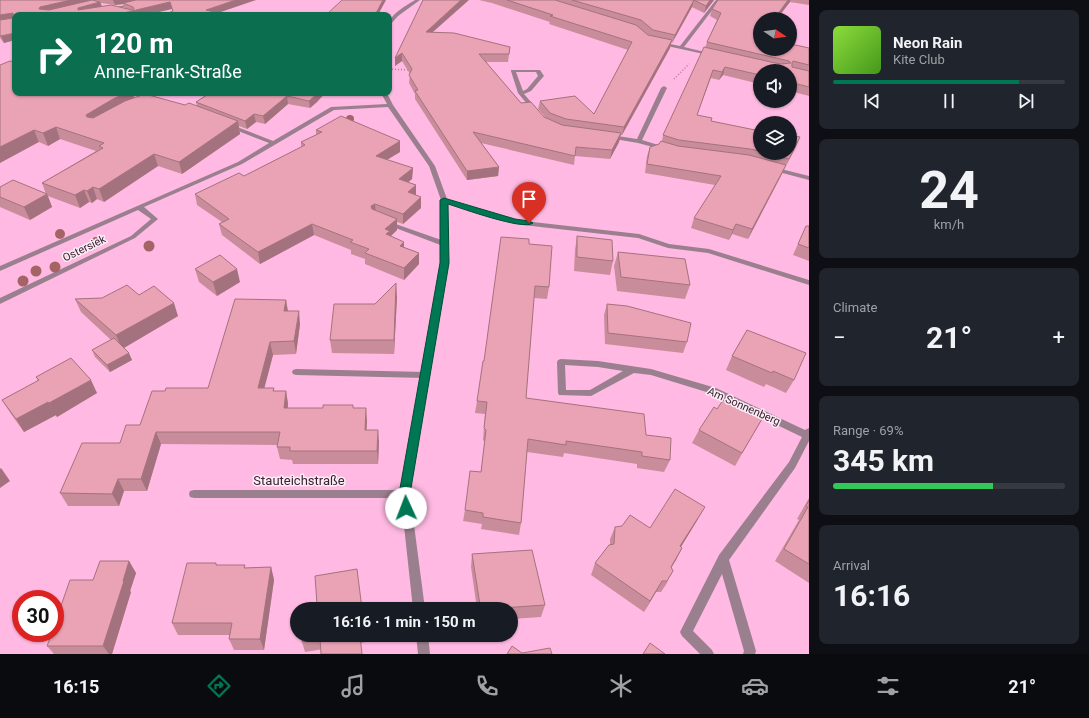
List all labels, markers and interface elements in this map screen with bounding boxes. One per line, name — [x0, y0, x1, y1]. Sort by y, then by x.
north arrow — [753, 12, 797, 56]
map controls — [753, 12, 797, 160]
text: 120 m — [94, 27, 173, 60]
icon: right — [28, 28, 80, 80]
text: Neon Rain — [893, 34, 962, 52]
text: Kite Club — [893, 52, 945, 67]
text: Anne-Frank-Straße — [94, 61, 242, 82]
button: sound — [753, 64, 797, 108]
icon: previous — [861, 90, 883, 112]
icon: pause — [938, 90, 960, 112]
icon: next — [1015, 90, 1037, 112]
button: layers — [753, 116, 797, 160]
text: 24 — [919, 160, 979, 221]
pin — [512, 182, 546, 223]
icon: arrive — [518, 188, 540, 210]
text: km/h — [934, 217, 964, 232]
street label: Ostersiek — [61, 232, 108, 264]
text: Climate — [833, 300, 877, 315]
text: 21° — [926, 320, 972, 355]
text: − — [833, 325, 846, 350]
text: + — [1053, 325, 1065, 350]
street label: Am Sonnenberg — [705, 385, 782, 428]
text: Range · 69% — [833, 423, 903, 438]
text: 345 km — [833, 443, 934, 478]
street label: Stauteichstraße — [253, 473, 345, 488]
position arrow — [385, 487, 427, 529]
text: Arrival — [833, 558, 870, 573]
text: 16:16 — [833, 578, 910, 613]
speed limit sign: 30 — [12, 590, 64, 642]
text: 16:16 · 1 min · 150 m — [333, 613, 475, 631]
icon: directions — [205, 672, 233, 700]
icon: music — [339, 672, 367, 700]
icon: phone — [473, 672, 501, 700]
icon: climate — [607, 672, 635, 700]
icon: car — [741, 672, 769, 700]
icon: filters — [874, 672, 902, 700]
text: 16:15 — [53, 676, 99, 697]
text: 21° — [1008, 676, 1036, 697]

